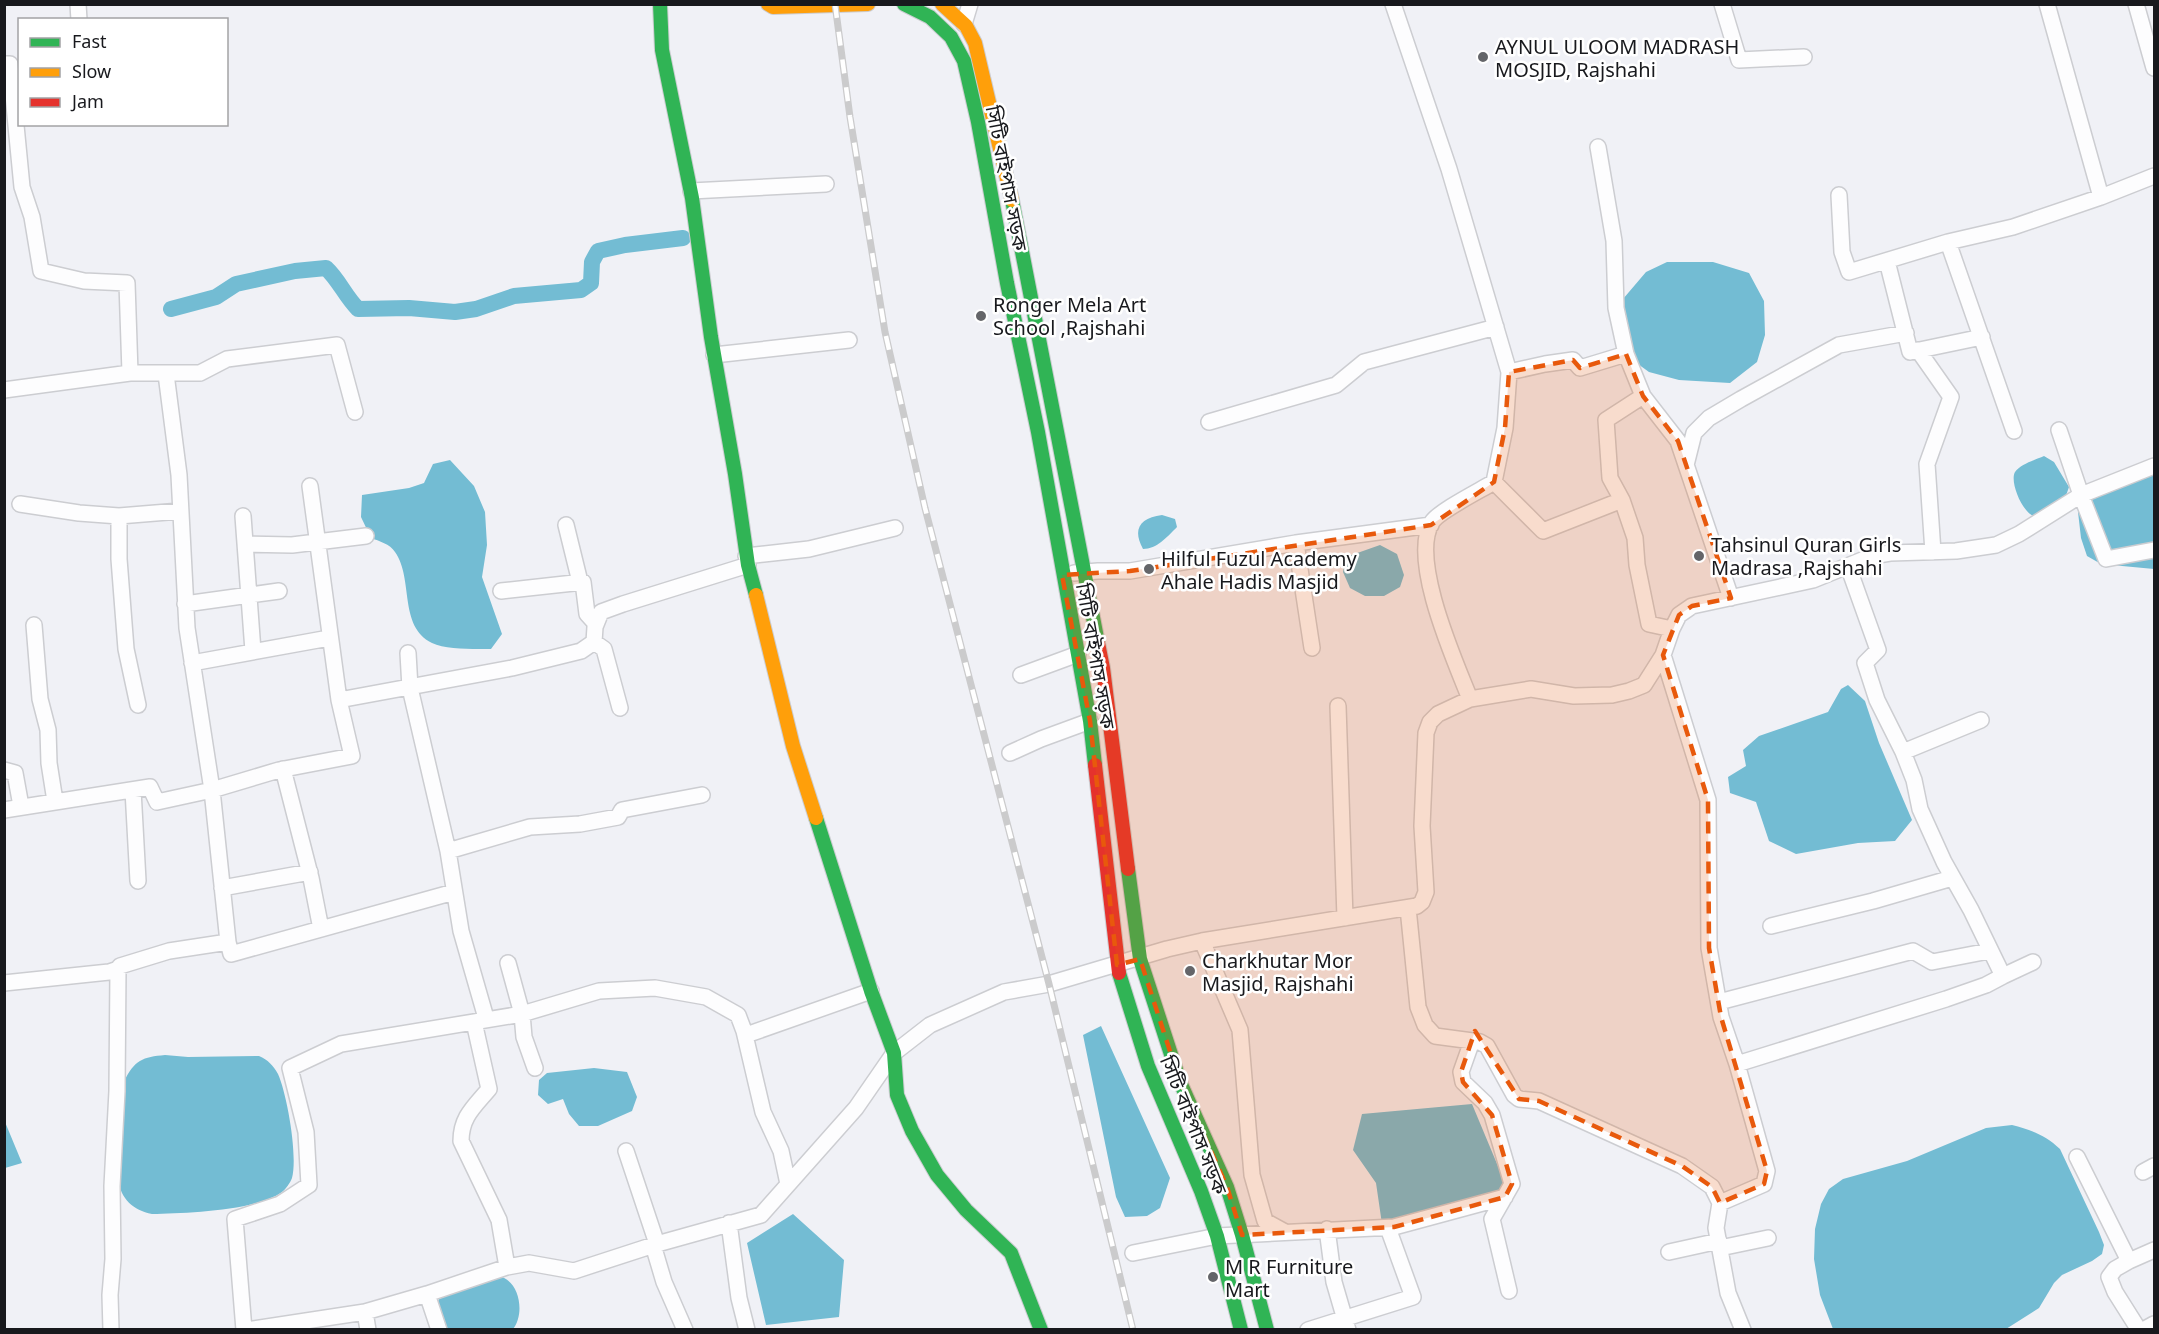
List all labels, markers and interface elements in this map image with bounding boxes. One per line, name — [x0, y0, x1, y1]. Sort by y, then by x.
legend — [18, 18, 228, 126]
text: Fast — [72, 29, 107, 53]
place label: AYNUL ULOOM MADRASH MOSJID, Rajshahi — [1495, 33, 1739, 83]
marker: AYNUL ULOOM MADRASH MOSJID, Rajshahi — [1476, 50, 1490, 64]
text: Slow — [72, 59, 111, 83]
text: Jam — [70, 89, 104, 113]
street label: সিটি বাইপাস সড়ক — [980, 102, 1034, 254]
place label: Ronger Mela Art School ,Rajshahi — [993, 291, 1146, 341]
marker: Ronger Mela Art School ,Rajshahi — [974, 309, 988, 323]
place label: Tahsinul Quran Girls Madrasa ,Rajshahi — [1711, 531, 1901, 581]
place label: Hilful Fuzul Academy Ahale Hadis Masjid — [1161, 545, 1357, 595]
marker: Tahsinul Quran Girls Madrasa ,Rajshahi — [1692, 549, 1706, 563]
marker: Hilful Fuzul Academy Ahale Hadis Masjid — [1142, 562, 1156, 576]
street label: সিটি বাইপাস সড়ক — [1070, 580, 1122, 732]
place label: Charkhutar Mor Masjid, Rajshahi — [1202, 947, 1354, 997]
marker: Charkhutar Mor Masjid, Rajshahi — [1183, 964, 1197, 978]
street label: সিটি বাইপাস সড়ক — [1154, 1051, 1234, 1199]
place label: M R Furniture Mart — [1225, 1253, 1353, 1303]
marker: M R Furniture Mart — [1206, 1270, 1220, 1284]

